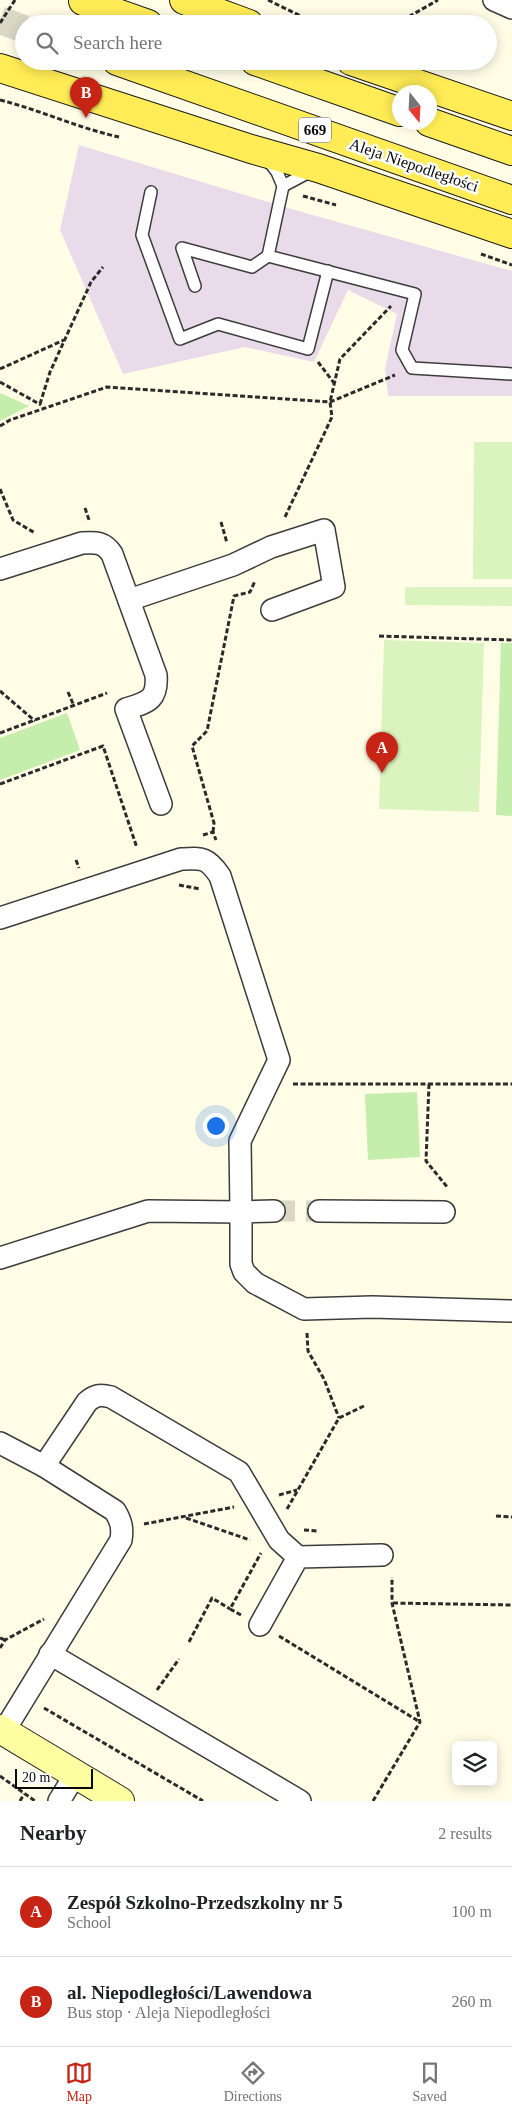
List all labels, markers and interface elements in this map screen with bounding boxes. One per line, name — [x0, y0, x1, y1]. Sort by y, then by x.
search box — [15, 15, 497, 70]
icon: search — [33, 29, 61, 57]
text: Search here — [73, 32, 162, 53]
pin: B — [70, 77, 102, 118]
north arrow — [392, 85, 437, 130]
road number: 669 — [299, 118, 331, 142]
street label: Aleja Niepodległości — [347, 135, 481, 196]
pin: A — [366, 732, 398, 773]
your location — [203, 1113, 229, 1139]
map controls — [452, 1741, 497, 1786]
button: layers — [452, 1741, 497, 1786]
scale bar — [15, 1766, 92, 1789]
text: 20 m — [22, 1770, 50, 1785]
text: Nearby — [20, 1821, 87, 1845]
text: 2 results — [438, 1825, 492, 1842]
text: Zespół Szkolno-Przedszkolny nr 5 — [67, 1892, 343, 1913]
text: A — [30, 1903, 42, 1920]
text: 100 m — [452, 1903, 492, 1920]
text: School — [67, 1914, 111, 1931]
text: al. Niepodległości/Lawendowa — [67, 1982, 312, 2003]
text: B — [31, 1993, 41, 2010]
text: 260 m — [452, 1993, 492, 2010]
text: Bus stop · Aleja Niepodległości — [67, 2004, 271, 2021]
tab: Map — [65, 2059, 93, 2105]
tab: Directions — [224, 2059, 282, 2105]
tab: Saved — [413, 2059, 447, 2105]

